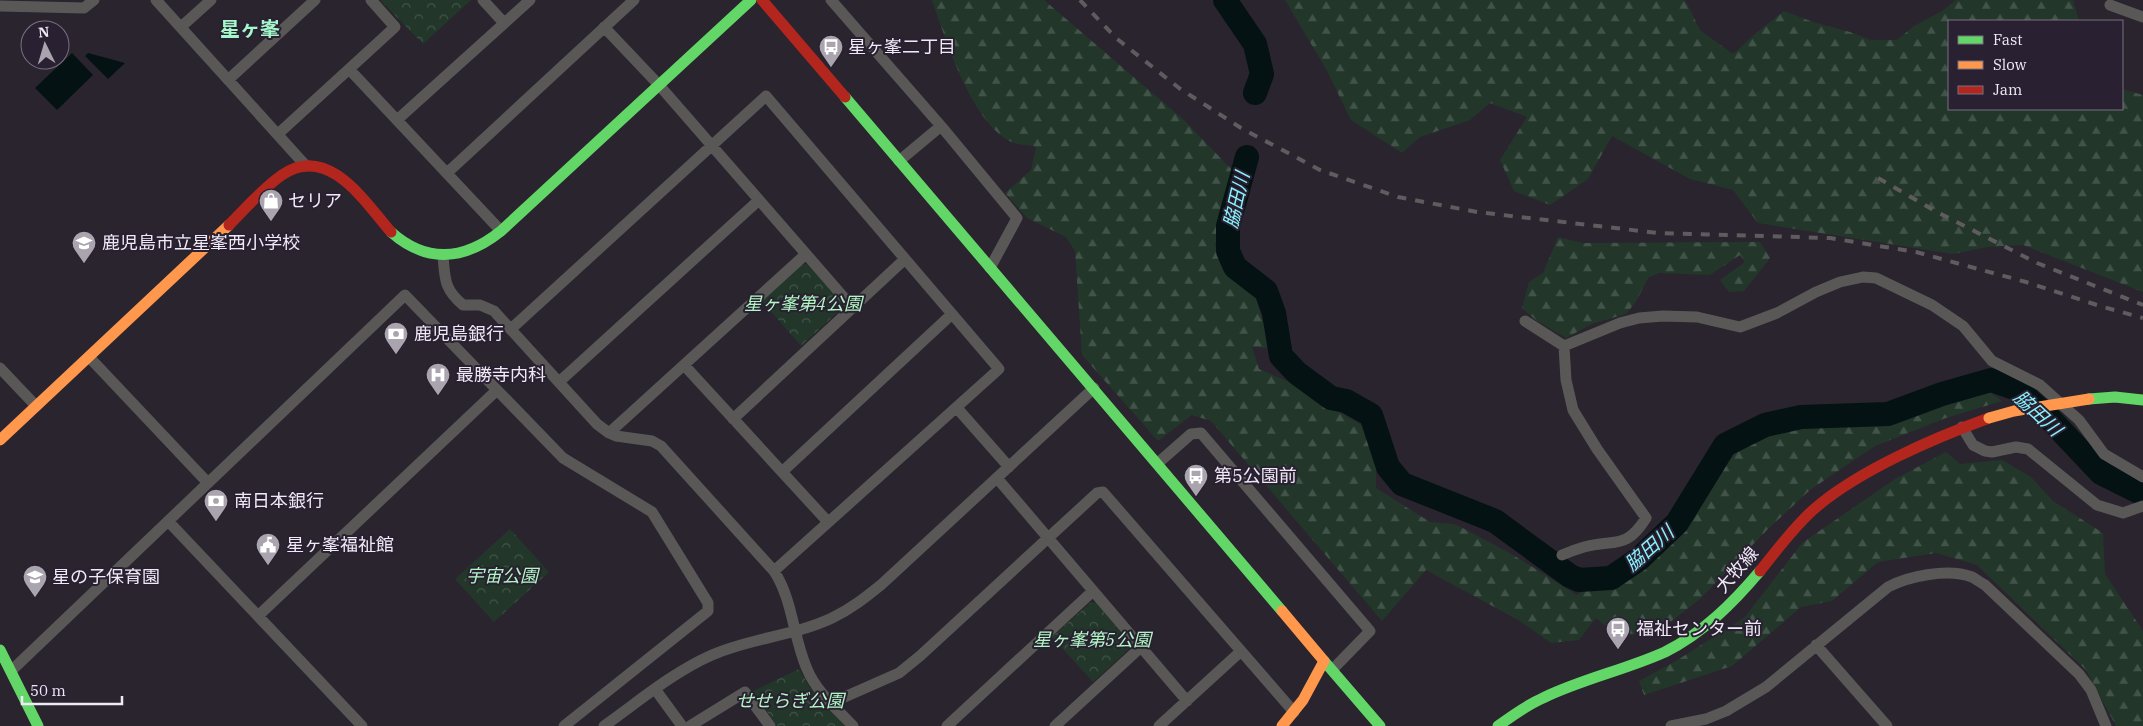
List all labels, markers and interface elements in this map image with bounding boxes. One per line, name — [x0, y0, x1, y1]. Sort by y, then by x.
district label: 星ヶ峯 — [220, 15, 280, 42]
north arrow — [20, 20, 70, 70]
legend — [1948, 20, 2123, 110]
text: N — [38, 23, 50, 41]
text: Fast — [1993, 30, 2023, 49]
bus stop icon: 星ヶ峯二丁目 — [818, 34, 844, 68]
place label: 星ヶ峯二丁目 — [848, 35, 956, 58]
text: Slow — [1993, 55, 2027, 74]
text: Jam — [1993, 80, 2022, 99]
water label: 脇田川 — [1218, 168, 1255, 230]
shop icon: セリア — [258, 188, 284, 222]
place label: セリア — [288, 189, 342, 212]
school or university icon: 鹿児島市立星峯西小学校 — [71, 230, 97, 264]
place label: 鹿児島市立星峯西小学校 — [102, 231, 300, 254]
park label: 星ヶ峯第4公園 — [744, 292, 865, 315]
bank icon: 鹿児島銀行 — [383, 321, 409, 355]
place label: 鹿児島銀行 — [414, 322, 504, 345]
hospital icon: 最勝寺内科 — [425, 362, 451, 396]
place label: 最勝寺内科 — [456, 363, 546, 386]
water label: 脇田川 — [2009, 385, 2068, 443]
bus stop icon: 第5公園前 — [1183, 463, 1209, 497]
place label: 第5公園前 — [1214, 464, 1297, 487]
bank icon: 南日本銀行 — [203, 488, 229, 522]
place label: 南日本銀行 — [234, 489, 324, 512]
water label: 脇田川 — [1620, 519, 1680, 576]
public building icon: 星ヶ峯福祉館 — [255, 532, 281, 566]
place label: 星ヶ峯福祉館 — [286, 533, 394, 556]
street label: 大牧線 — [1710, 542, 1763, 598]
school or university icon: 星の子保育園 — [22, 564, 48, 598]
park label: 宇宙公園 — [466, 564, 541, 587]
place label: 星の子保育園 — [52, 565, 160, 588]
bus stop icon: 福祉センター前 — [1605, 616, 1631, 650]
place label: 福祉センター前 — [1636, 617, 1762, 640]
park label: 星ヶ峯第5公園 — [1033, 628, 1154, 651]
scale bar — [22, 674, 122, 706]
text: 50 m — [30, 681, 66, 700]
park label: せせらぎ公園 — [736, 689, 847, 712]

